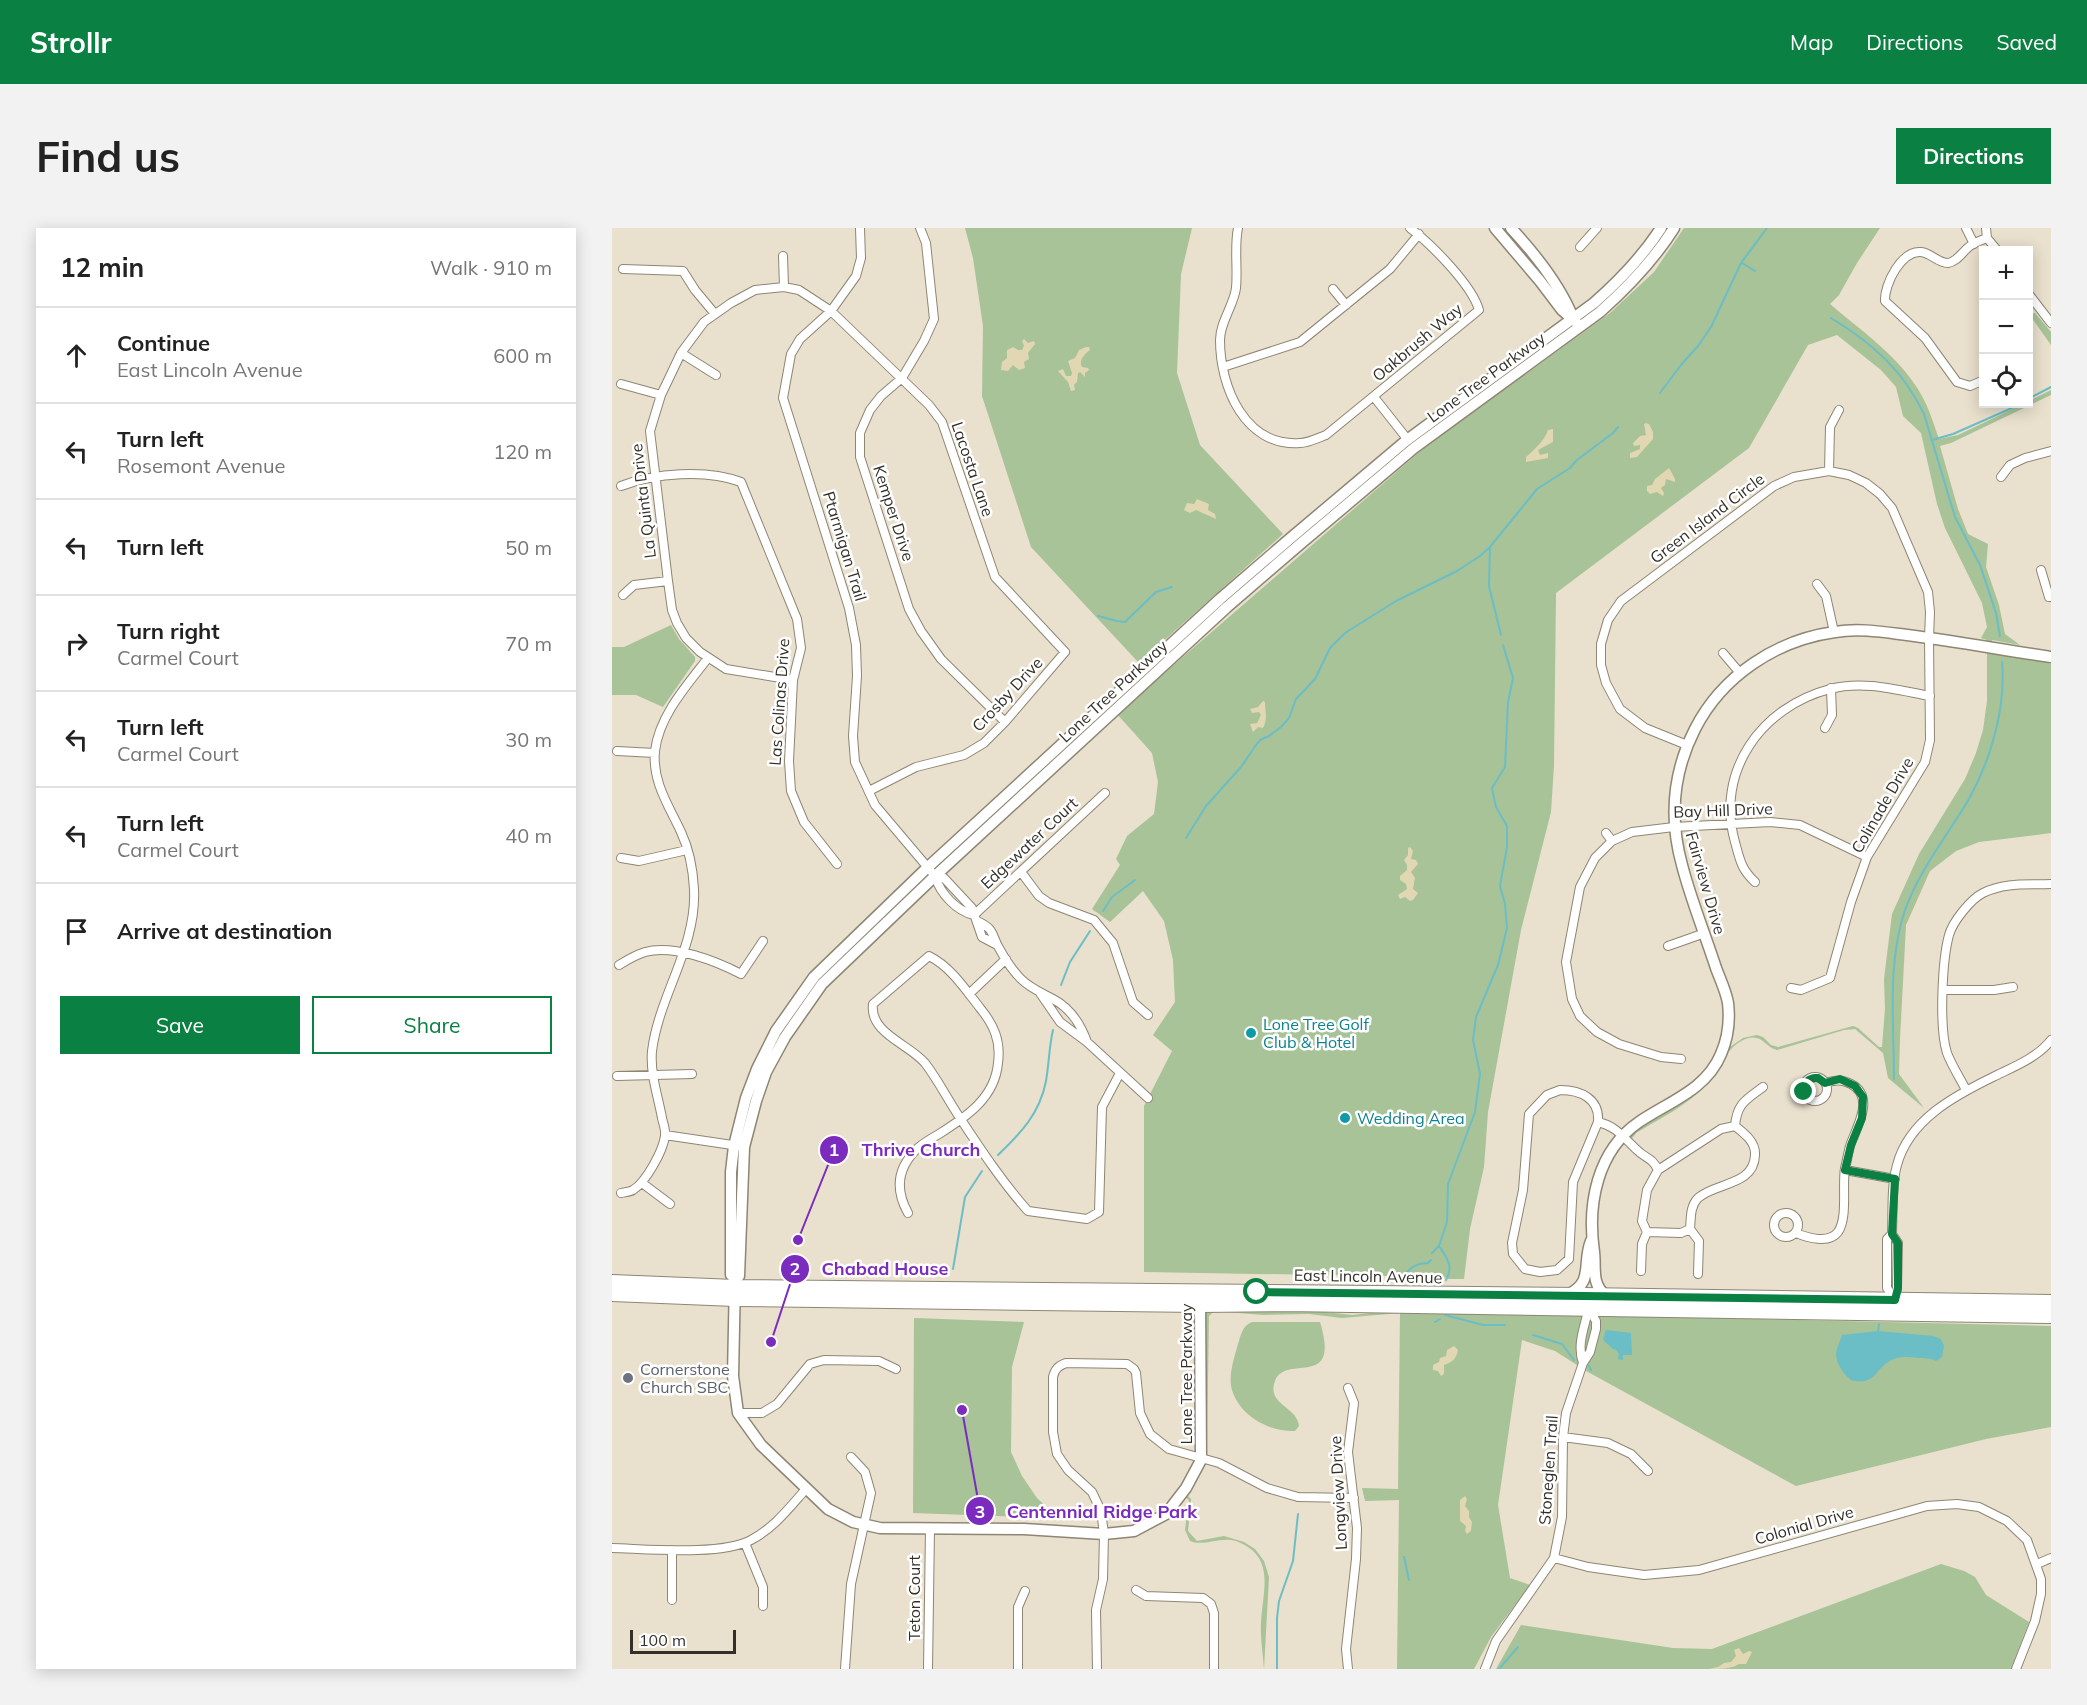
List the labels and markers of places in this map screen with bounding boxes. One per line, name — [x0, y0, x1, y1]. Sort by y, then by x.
place label: Lone Tree Golf Club & Hotel — [1263, 1014, 1369, 1052]
marker: Lone Tree Golf Club & Hotel — [1244, 1026, 1258, 1040]
place label: Wedding Area — [1357, 1108, 1465, 1128]
marker: Wedding Area — [1338, 1111, 1352, 1125]
callout: Thrive Church — [819, 1132, 992, 1168]
callout: Chabad House — [780, 1251, 961, 1287]
place label: Cornerstone Church SBC — [640, 1359, 730, 1397]
marker: Cornerstone Church SBC — [621, 1371, 635, 1385]
callout: Centennial Ridge Park — [965, 1493, 1209, 1529]

